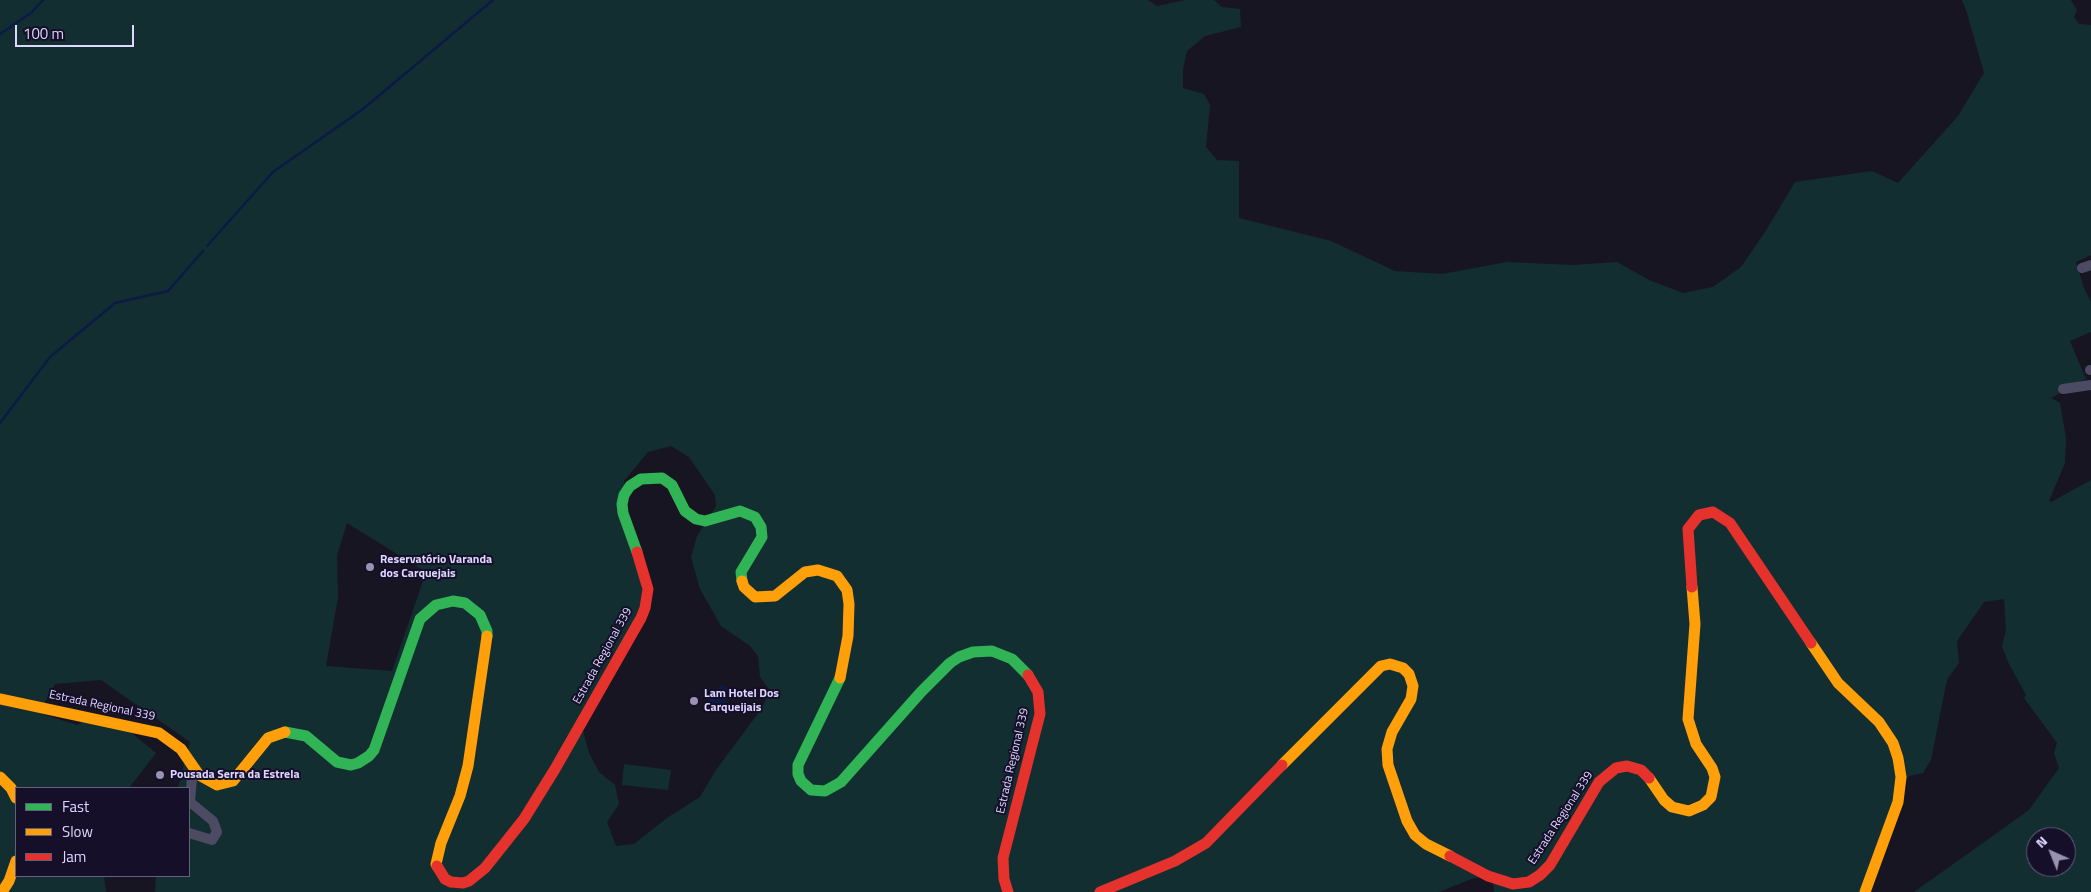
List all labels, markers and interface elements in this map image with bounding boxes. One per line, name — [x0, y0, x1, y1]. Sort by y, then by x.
scale bar — [18, 15, 136, 47]
text: 100 m — [23, 22, 64, 45]
place label: Reservatório Varanda dos Carquejais — [380, 553, 492, 581]
marker: Reservatório Varanda dos Carquejais — [364, 561, 376, 573]
street label: Estrada Regional 339 — [570, 605, 636, 707]
place label: Lam Hotel Dos Carqueijais — [704, 687, 779, 715]
street label: Estrada Regional 339 — [48, 688, 156, 724]
marker: Lam Hotel Dos Carqueijais — [688, 695, 700, 707]
street label: Estrada Regional 339 — [994, 707, 1032, 815]
place label: Pousada Serra da Estrela — [170, 768, 300, 782]
marker: Pousada Serra da Estrela — [154, 769, 166, 781]
street label: Estrada Regional 339 — [1526, 769, 1596, 867]
legend — [15, 787, 190, 877]
text: Fast — [62, 795, 89, 818]
text: Slow — [62, 820, 93, 843]
north arrow — [2026, 827, 2076, 877]
text: N — [2030, 831, 2052, 852]
text: Jam — [62, 845, 86, 868]

